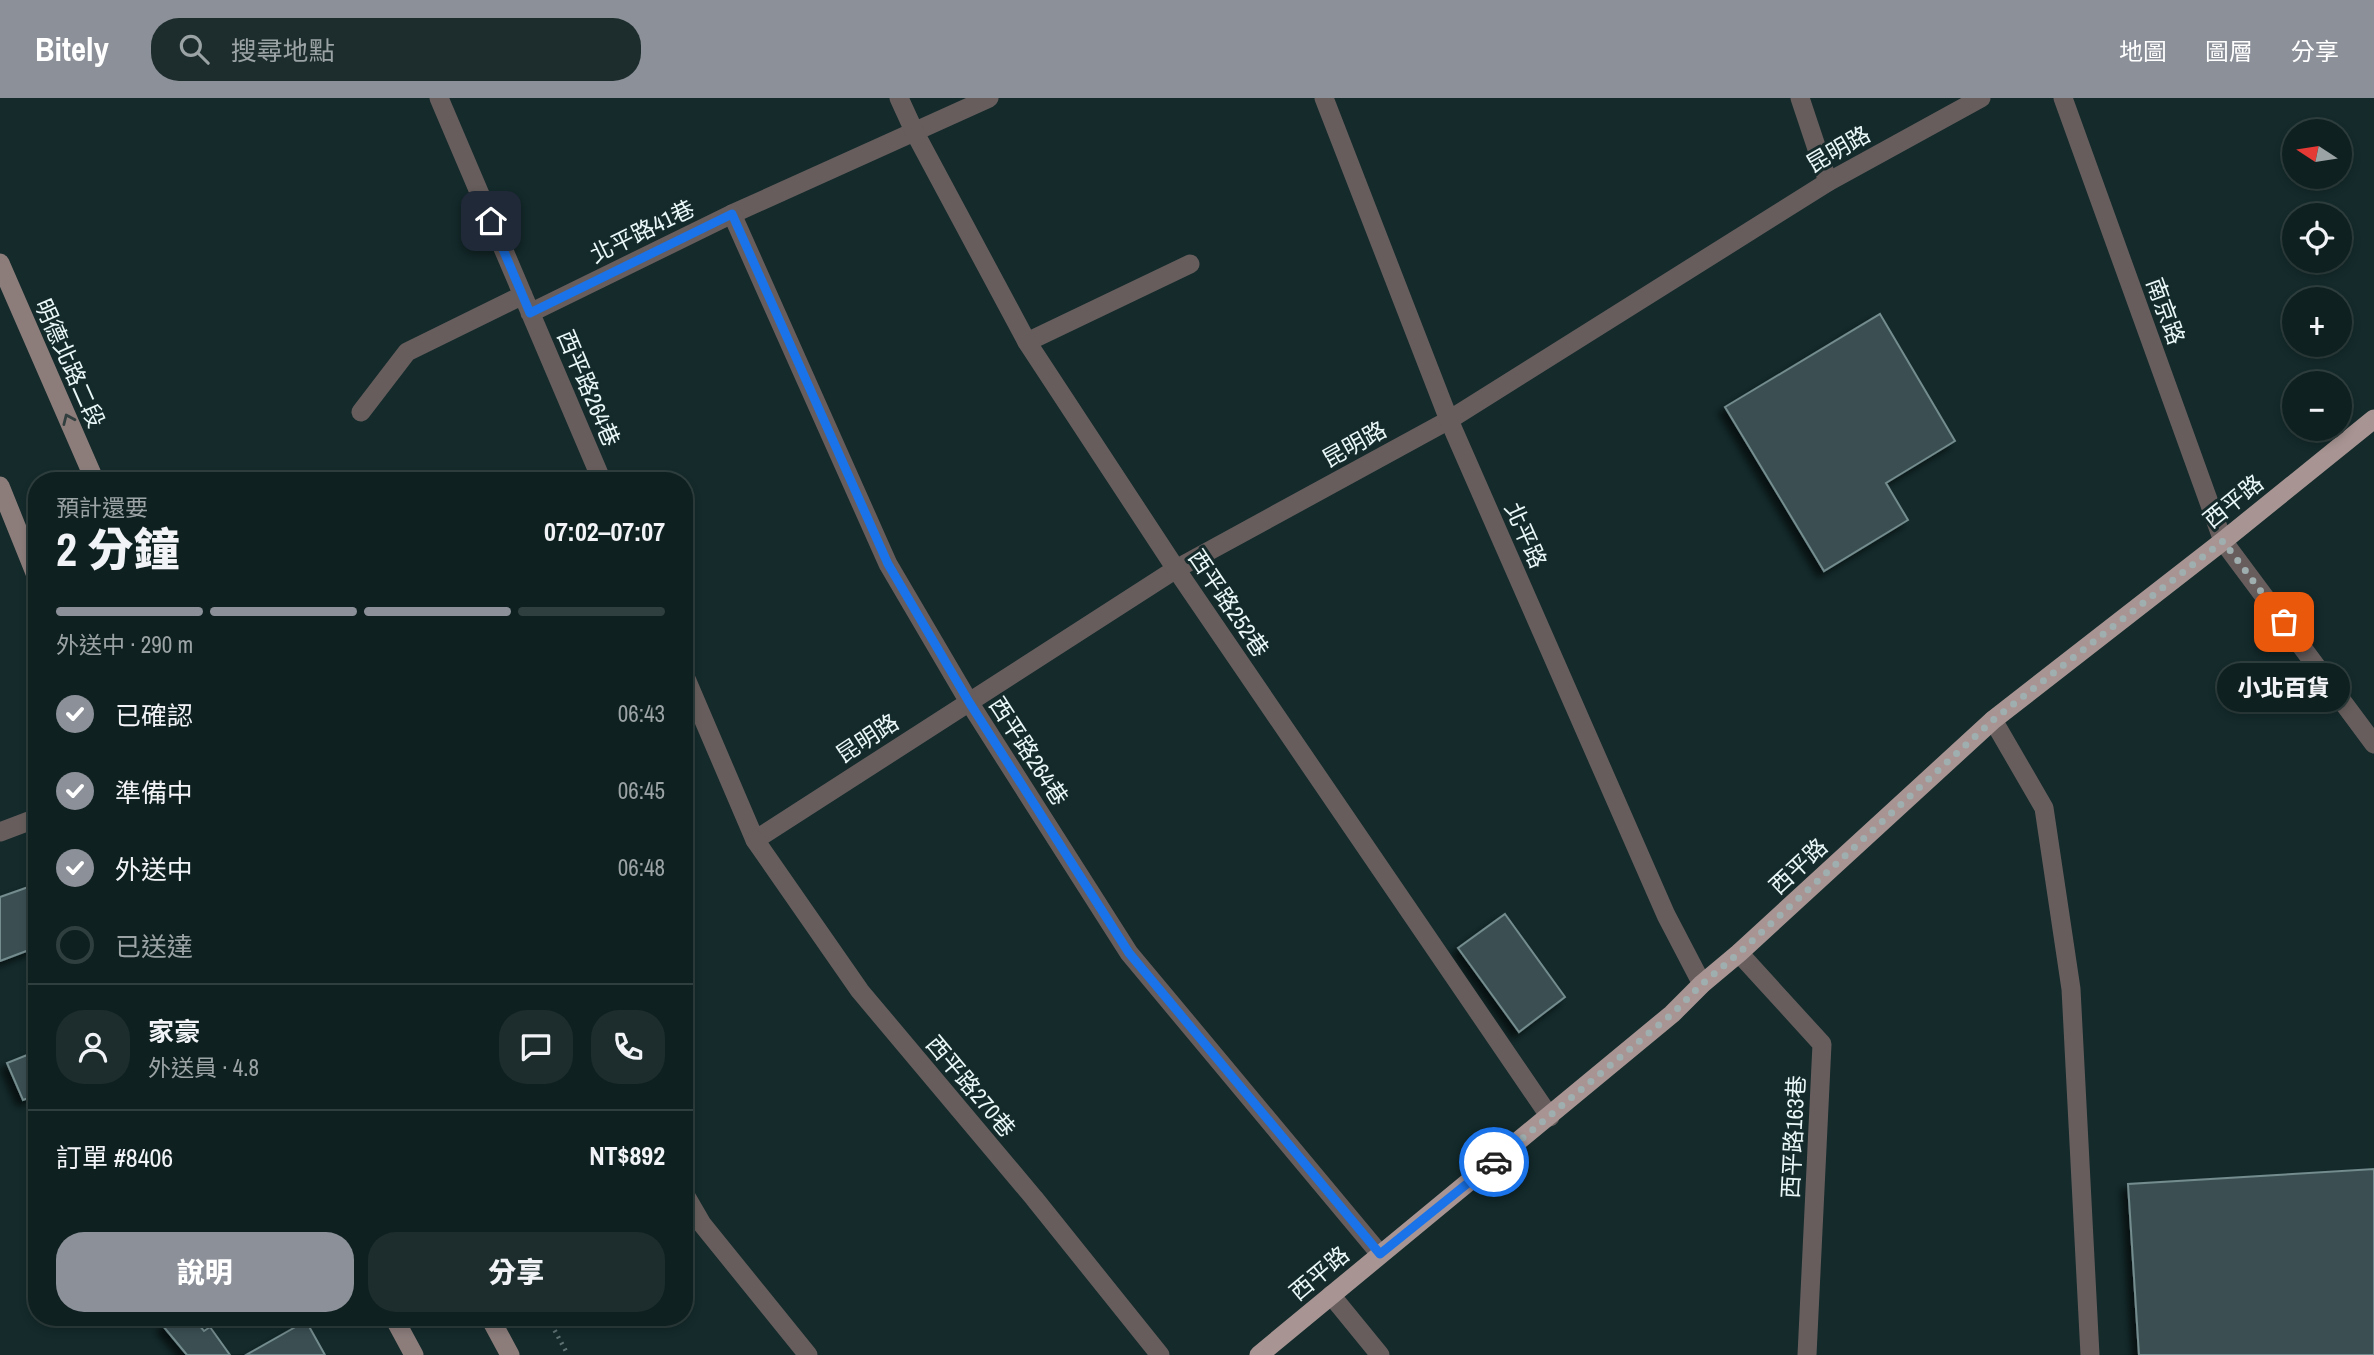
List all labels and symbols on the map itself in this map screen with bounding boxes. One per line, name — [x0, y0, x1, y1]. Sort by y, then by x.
street label: 昆明路 — [1800, 118, 1876, 180]
north arrow — [2282, 119, 2352, 189]
pin — [461, 191, 521, 251]
street label: 北平路41巷 — [584, 192, 700, 270]
street label: 南京路 — [2140, 273, 2192, 349]
street label: 明德北路二段 — [28, 294, 112, 432]
street label: 西平路264巷 — [551, 325, 627, 451]
one-way arrow — [62, 413, 76, 426]
street label: 昆明路 — [1316, 414, 1392, 474]
street label: 西平路 — [2196, 467, 2270, 535]
street label: 北平路 — [1498, 497, 1554, 573]
street label: 西平路252巷 — [1182, 543, 1276, 663]
pin — [2254, 592, 2314, 652]
callout: 小北百貨 — [2218, 664, 2350, 713]
street label: 西平路264巷 — [982, 691, 1076, 811]
street label: 昆明路 — [830, 706, 904, 770]
street label: 西平路 — [1762, 831, 1834, 901]
street label: 西平路270巷 — [919, 1029, 1023, 1143]
street label: 西平路163巷 — [1774, 1075, 1812, 1199]
courier — [1459, 1127, 1529, 1197]
street label: 西平路 — [1283, 1239, 1355, 1307]

